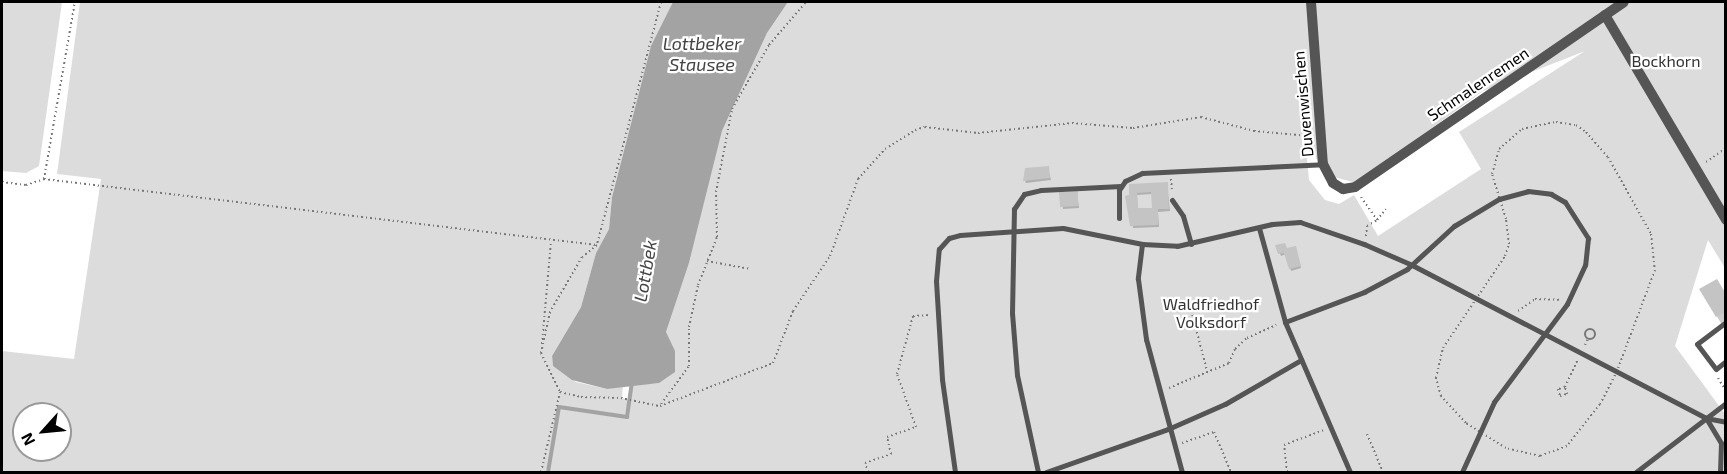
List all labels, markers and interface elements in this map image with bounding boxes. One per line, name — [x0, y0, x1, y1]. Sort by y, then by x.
water label: Lottbeker Stausee — [663, 33, 741, 76]
street label: Schmalenremen — [1424, 43, 1532, 125]
street label: Duvenwischen — [1289, 50, 1317, 158]
park label: Bockhorn — [1631, 51, 1701, 71]
water label: Lottbek — [629, 239, 661, 303]
park label: Waldfriedhof Volksdorf — [1163, 294, 1259, 332]
north arrow — [12, 402, 72, 462]
text: N — [16, 430, 38, 449]

